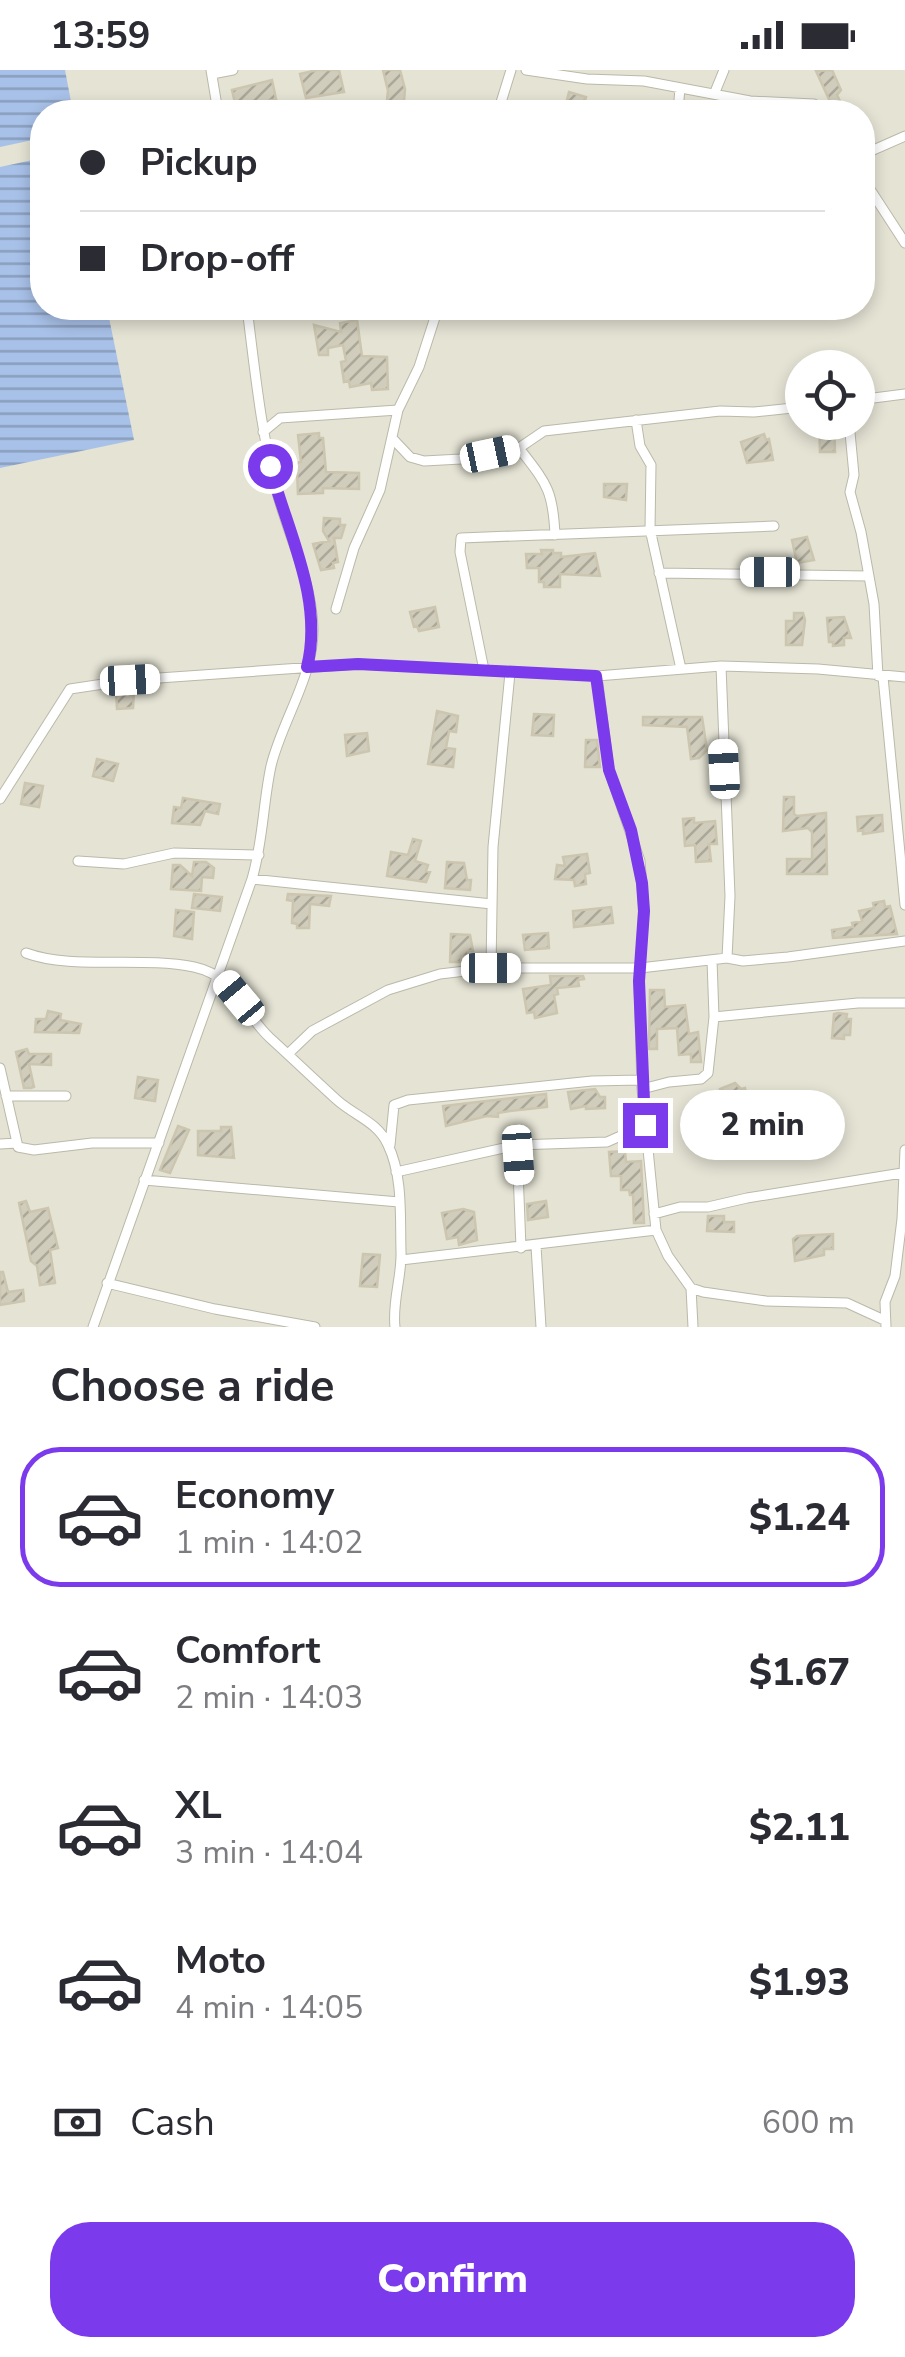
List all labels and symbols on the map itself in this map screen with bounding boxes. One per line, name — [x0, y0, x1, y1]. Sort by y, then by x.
car — [458, 433, 522, 475]
route start — [248, 444, 293, 489]
car — [740, 557, 800, 587]
car — [99, 663, 161, 697]
car — [707, 738, 741, 800]
car — [461, 953, 521, 983]
car — [208, 965, 270, 1031]
callout: 2 min — [680, 1090, 845, 1160]
route end — [623, 1103, 668, 1148]
car — [501, 1124, 535, 1186]

